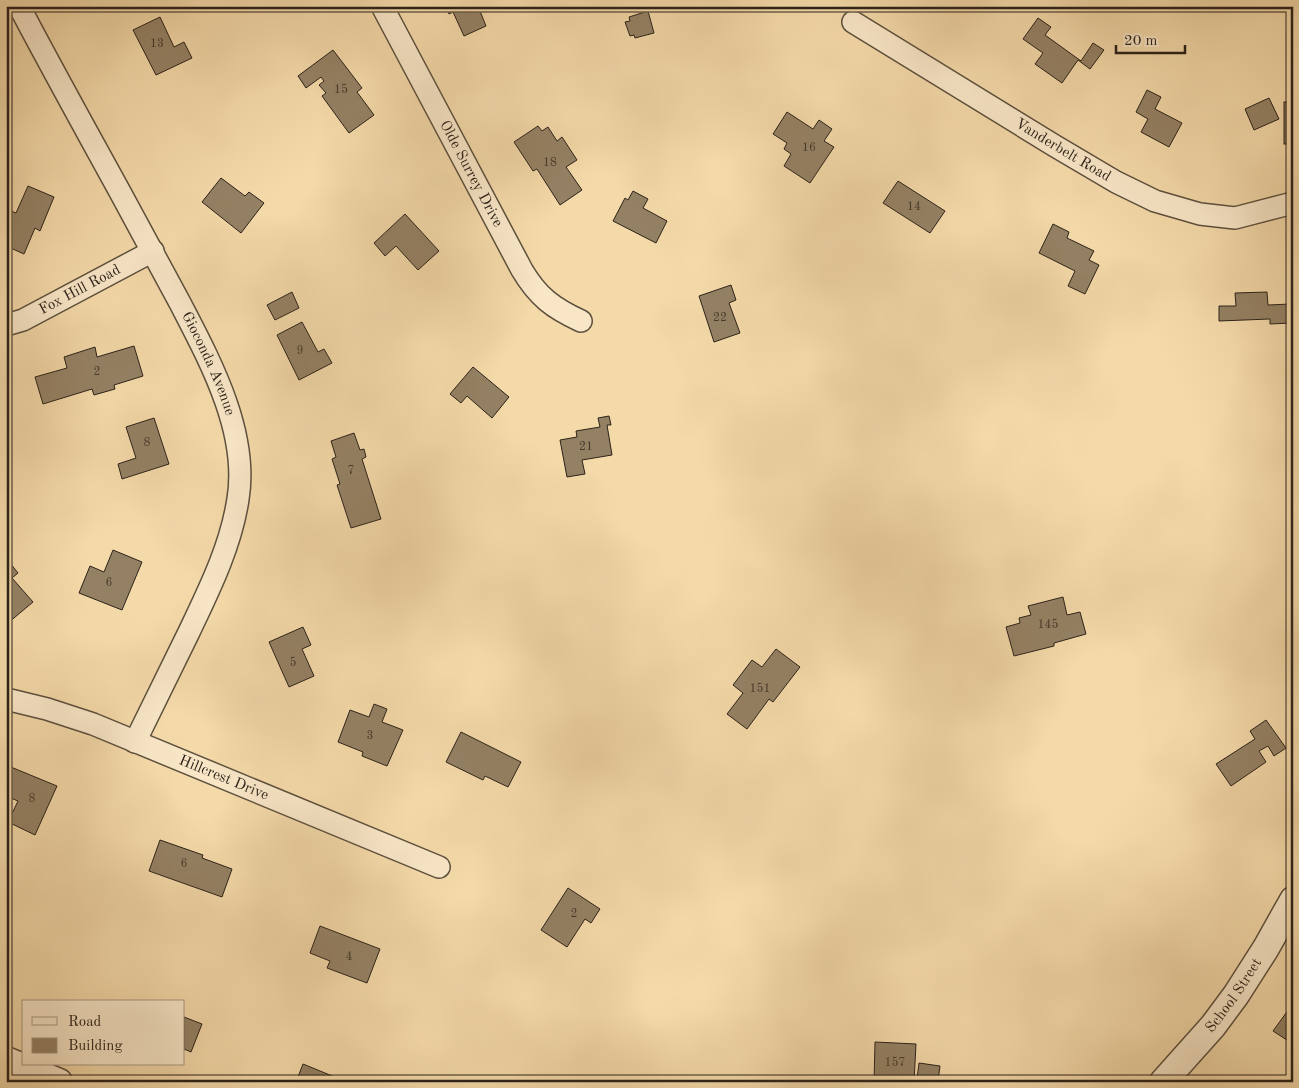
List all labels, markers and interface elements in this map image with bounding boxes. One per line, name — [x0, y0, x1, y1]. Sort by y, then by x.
scale bar — [1116, 22, 1185, 54]
text: 20 m — [1124, 34, 1158, 49]
house number: 13 — [150, 38, 164, 50]
house number: 15 — [334, 83, 348, 96]
street label: Vanderbelt Road — [1013, 116, 1113, 185]
street label: Olde Surrey Drive — [437, 118, 505, 230]
house number: 16 — [802, 142, 816, 154]
house number: 18 — [543, 157, 557, 169]
house number: 14 — [907, 201, 921, 213]
street label: Fox Hill Road — [37, 262, 123, 318]
street label: Gioconda Avenue — [179, 310, 237, 417]
house number: 22 — [713, 312, 727, 324]
house number: 9 — [297, 345, 303, 357]
house number: 2 — [94, 366, 100, 378]
house number: 8 — [144, 437, 151, 449]
house number: 21 — [579, 441, 593, 453]
house number: 7 — [348, 465, 354, 477]
house number: 6 — [106, 577, 113, 589]
house number: 145 — [1038, 618, 1058, 631]
house number: 5 — [290, 656, 297, 669]
house number: 151 — [750, 682, 770, 695]
house number: 3 — [367, 730, 373, 742]
street label: Hillcrest Drive — [177, 753, 271, 803]
house number: 8 — [29, 793, 36, 805]
house number: 6 — [181, 858, 188, 870]
house number: 2 — [571, 908, 577, 920]
house number: 4 — [346, 951, 353, 963]
street label: School Street — [1203, 956, 1265, 1036]
legend — [22, 1000, 185, 1066]
text: Road — [68, 1015, 102, 1030]
text: Building — [68, 1039, 123, 1054]
house number: 157 — [885, 1056, 905, 1069]

